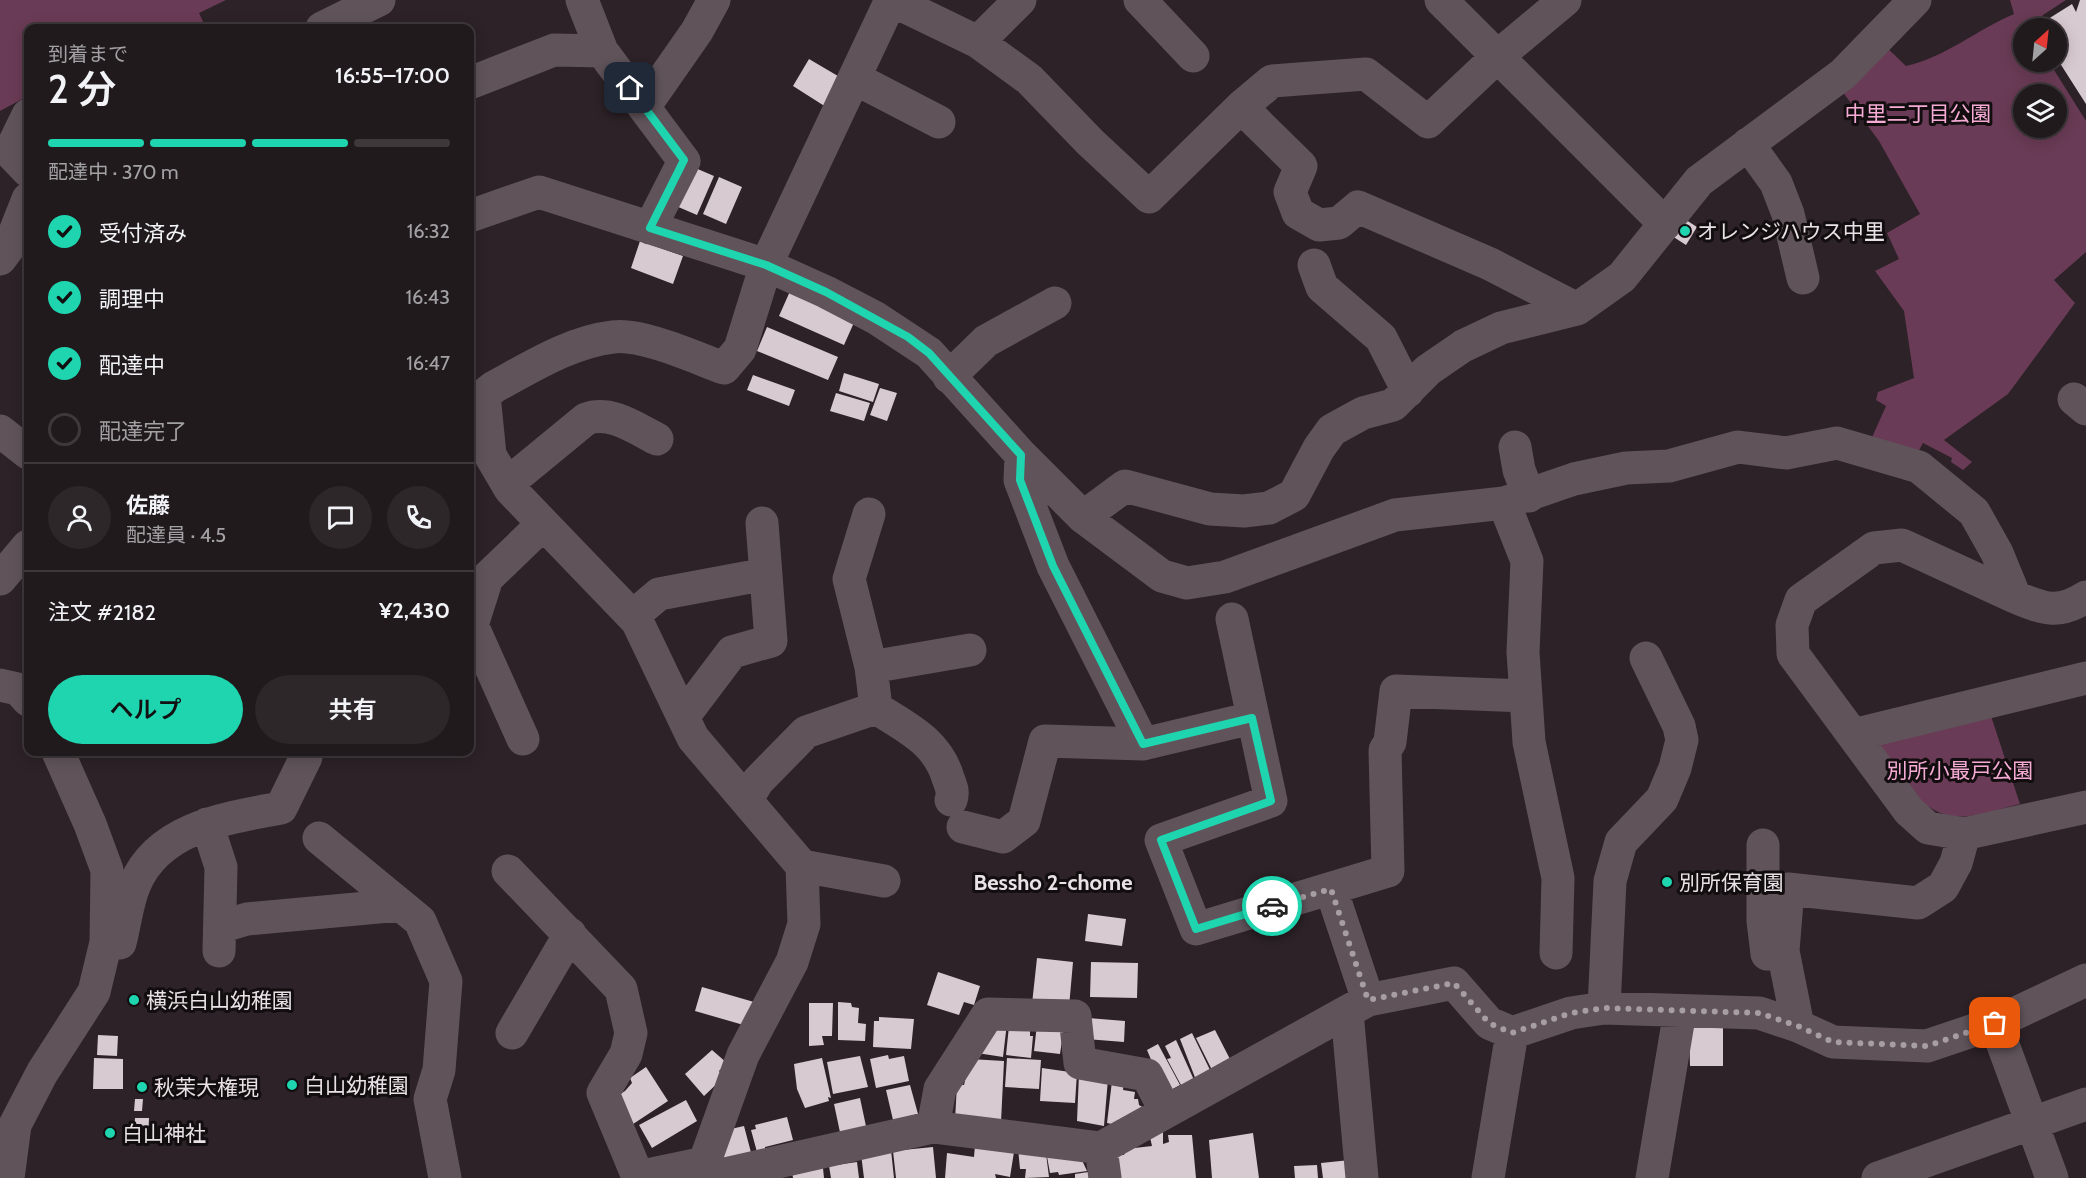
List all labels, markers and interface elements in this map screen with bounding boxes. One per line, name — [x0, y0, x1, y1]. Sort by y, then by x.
north arrow — [2013, 18, 2067, 72]
map controls — [2013, 18, 2067, 138]
text: 到着まで — [48, 42, 128, 66]
text: 16:55–17:00 — [335, 62, 450, 89]
pin — [604, 62, 655, 113]
text: 2 分 — [48, 65, 116, 113]
icon: home — [613, 71, 646, 104]
button: layers — [2013, 84, 2067, 138]
park label: 中里二丁目公園 — [1845, 101, 1992, 126]
text: 配達中 · 370 m — [48, 160, 178, 184]
icon: check — [48, 215, 81, 248]
text: 16:32 — [407, 219, 450, 243]
place label: オレンジハウス中里 — [1697, 219, 1885, 244]
text: 受付済み — [99, 220, 187, 247]
marker: オレンジハウス中里 — [1678, 224, 1692, 238]
icon: check — [48, 281, 81, 314]
text: 16:43 — [406, 285, 450, 309]
text: 調理中 — [99, 286, 165, 313]
icon: check — [48, 347, 81, 380]
text: 16:47 — [406, 351, 450, 375]
text: 配達中 — [99, 352, 165, 379]
text: 配達完了 — [99, 418, 187, 445]
button: person — [48, 486, 111, 549]
button: chat — [309, 486, 372, 549]
button: phone — [387, 486, 450, 549]
text: 佐藤 — [126, 492, 170, 519]
text: 配達員 · 4.5 — [126, 523, 226, 547]
text: ¥2,430 — [379, 597, 450, 624]
text: 注文 #2182 — [48, 599, 156, 626]
button: ヘルプ — [48, 675, 243, 744]
button: 共有 — [255, 675, 450, 744]
park label: 別所小最戸公園 — [1887, 758, 2034, 783]
district label: Bessho 2-chome — [973, 869, 1133, 896]
place label: 別所保育園 — [1679, 870, 1784, 895]
marker: 別所保育園 — [1660, 875, 1674, 889]
courier — [1242, 876, 1302, 936]
icon: car — [1256, 890, 1289, 923]
place label: 横浜白山幼稚園 — [146, 988, 293, 1013]
marker: 横浜白山幼稚園 — [127, 993, 141, 1007]
pin — [1969, 997, 2020, 1048]
icon: bag — [1978, 1006, 2011, 1039]
place label: 白山幼稚園 — [304, 1073, 409, 1098]
place label: 秋茉大権現 — [154, 1075, 259, 1100]
marker: 白山幼稚園 — [285, 1078, 299, 1092]
marker: 秋茉大権現 — [135, 1080, 149, 1094]
place label: 白山神社 — [122, 1121, 206, 1146]
marker: 白山神社 — [103, 1126, 117, 1140]

